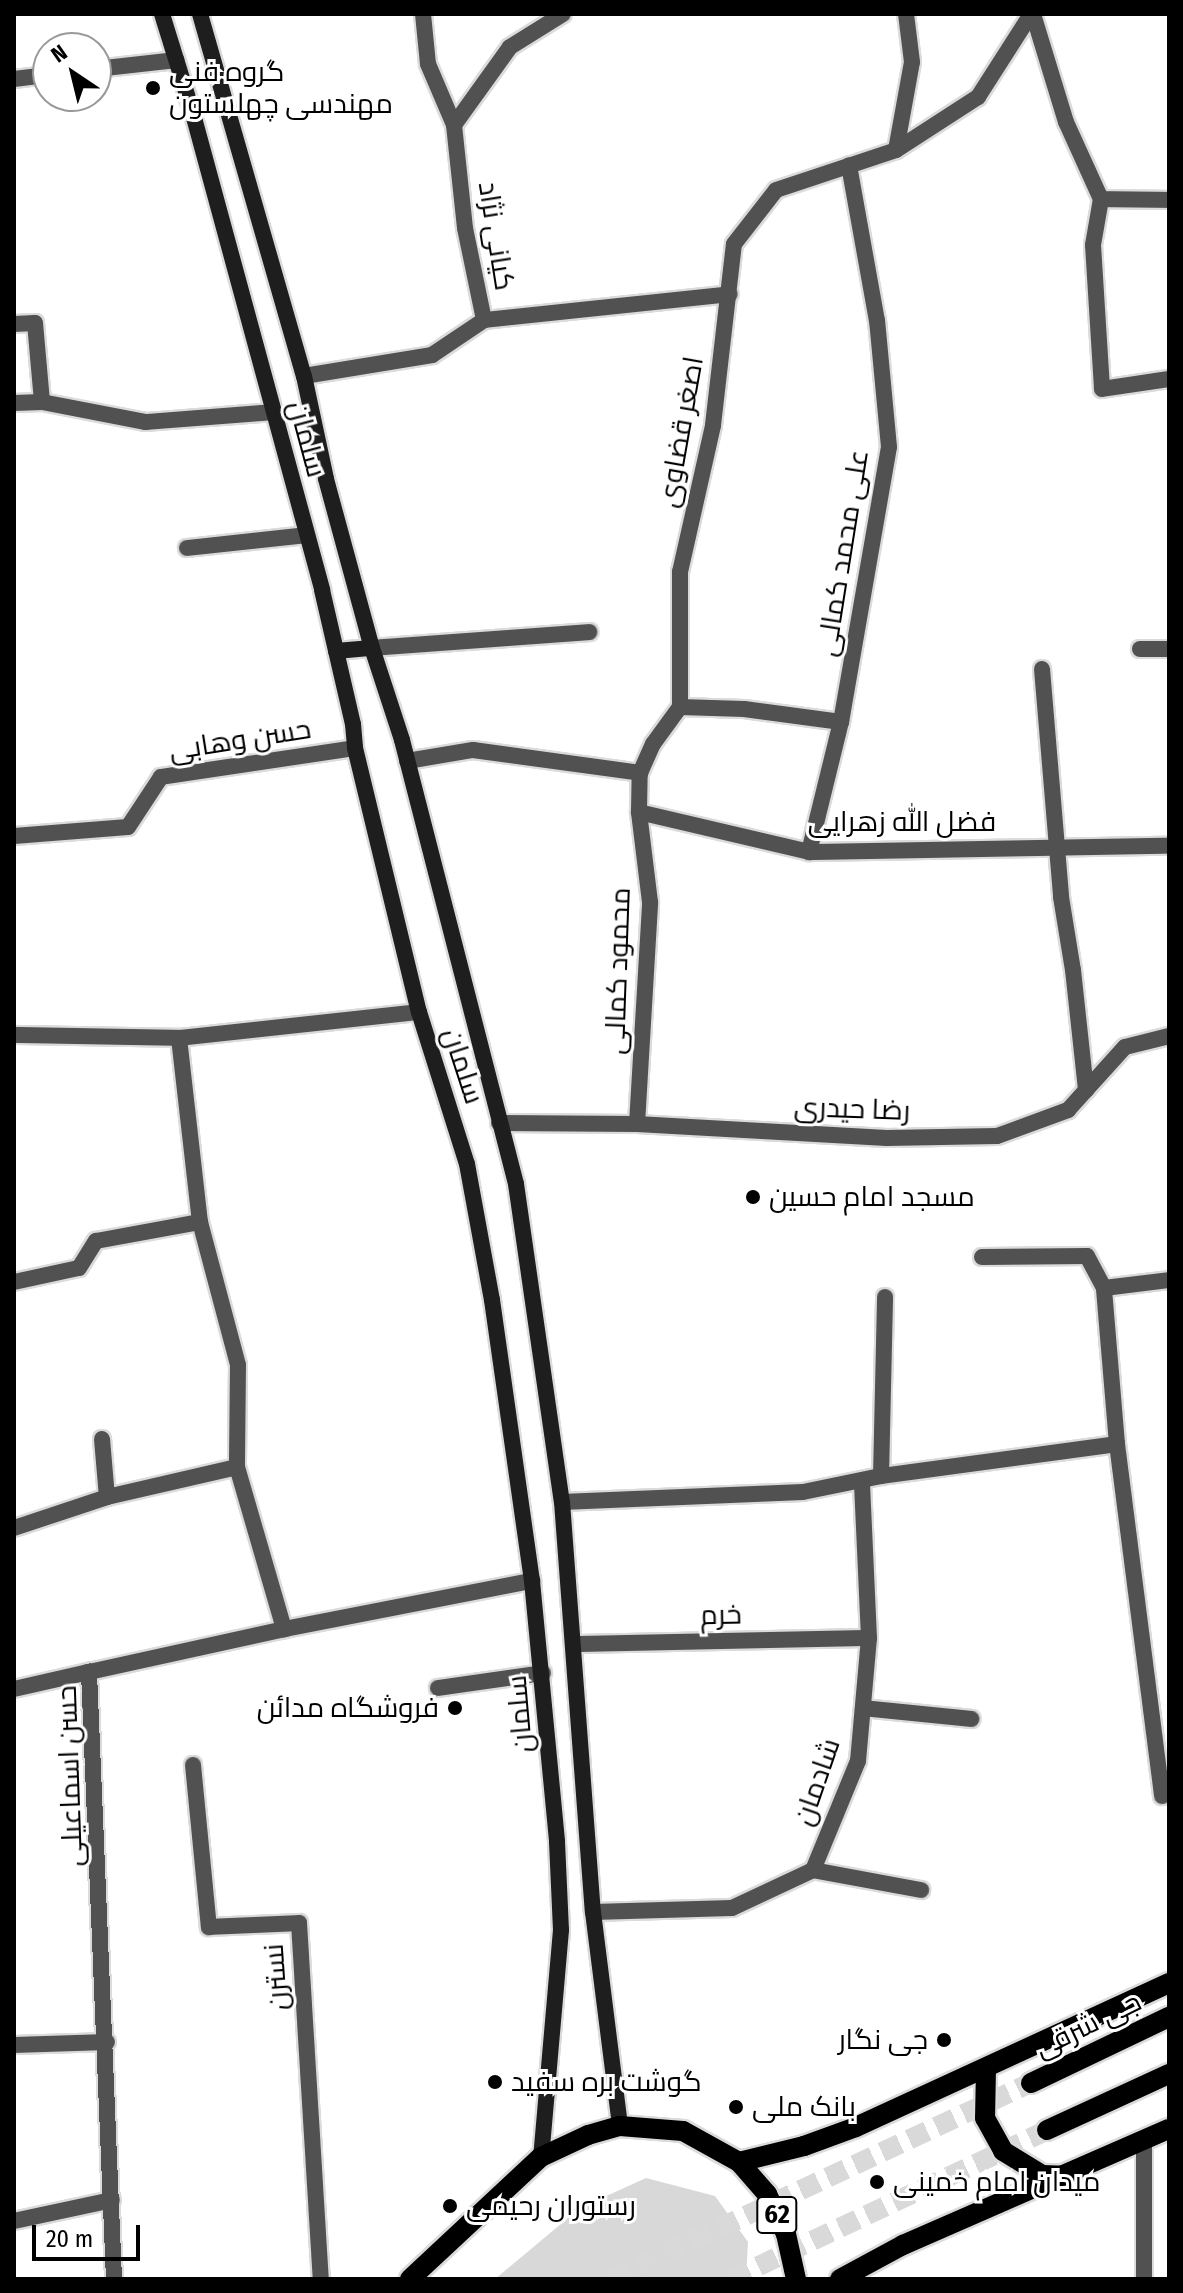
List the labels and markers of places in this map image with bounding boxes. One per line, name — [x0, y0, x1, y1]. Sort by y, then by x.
place label: گروه فنی مهندسی چهلستون — [169, 55, 393, 121]
marker: گروه فنی مهندسی چهلستون — [144, 79, 162, 97]
place label: مسجد امام حسین — [769, 1180, 975, 1214]
marker: مسجد امام حسین — [744, 1188, 762, 1206]
place label: فروشگاه مدائن — [257, 1691, 439, 1725]
marker: فروشگاه مدائن — [446, 1699, 464, 1717]
place label: جی نگار — [838, 2023, 928, 2057]
marker: جی نگار — [935, 2031, 953, 2049]
place label: گوشت بره سفید — [511, 2065, 702, 2099]
marker: گوشت بره سفید — [486, 2073, 504, 2091]
place label: بانک ملی — [752, 2090, 856, 2124]
marker: بانک ملی — [727, 2098, 745, 2116]
place label: میدان امام خمینی — [893, 2165, 1100, 2199]
marker: میدان امام خمینی — [868, 2173, 886, 2191]
place label: رستوران رحیمی — [466, 2189, 636, 2223]
marker: رستوران رحیمی — [441, 2197, 459, 2215]

